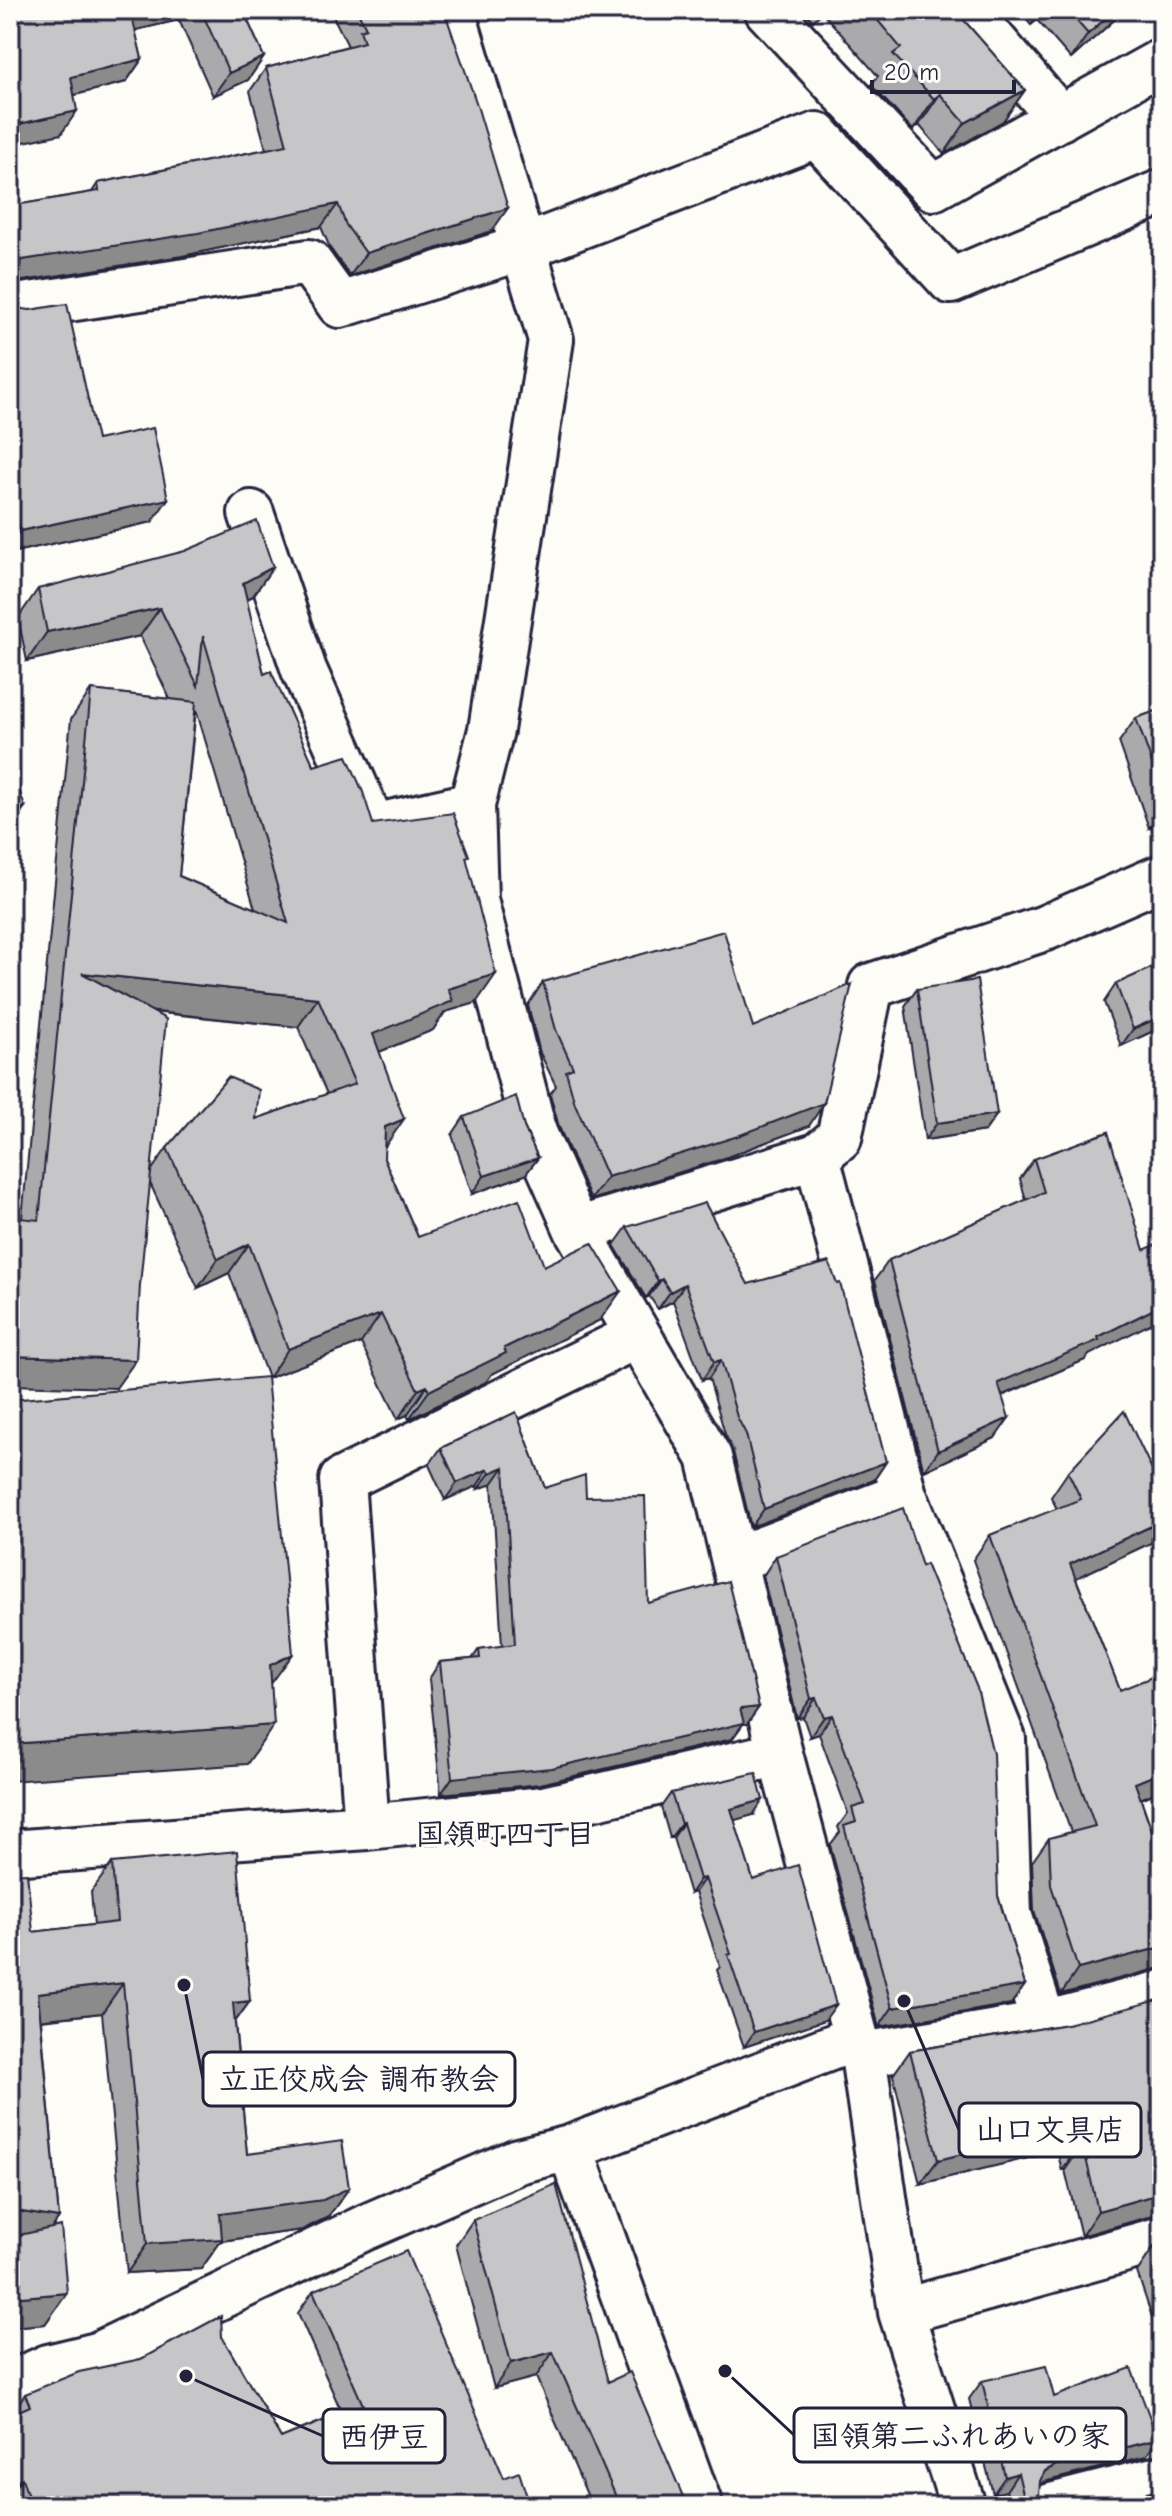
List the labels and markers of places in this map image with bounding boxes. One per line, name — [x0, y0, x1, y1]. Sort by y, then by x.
callout: 立正佼成会 調布教会 — [203, 2052, 515, 2106]
callout: 山口文具店 — [959, 2103, 1141, 2157]
callout: 国領第二ふれあいの家 — [794, 2408, 1126, 2462]
callout: 西伊豆 — [323, 2409, 445, 2463]

